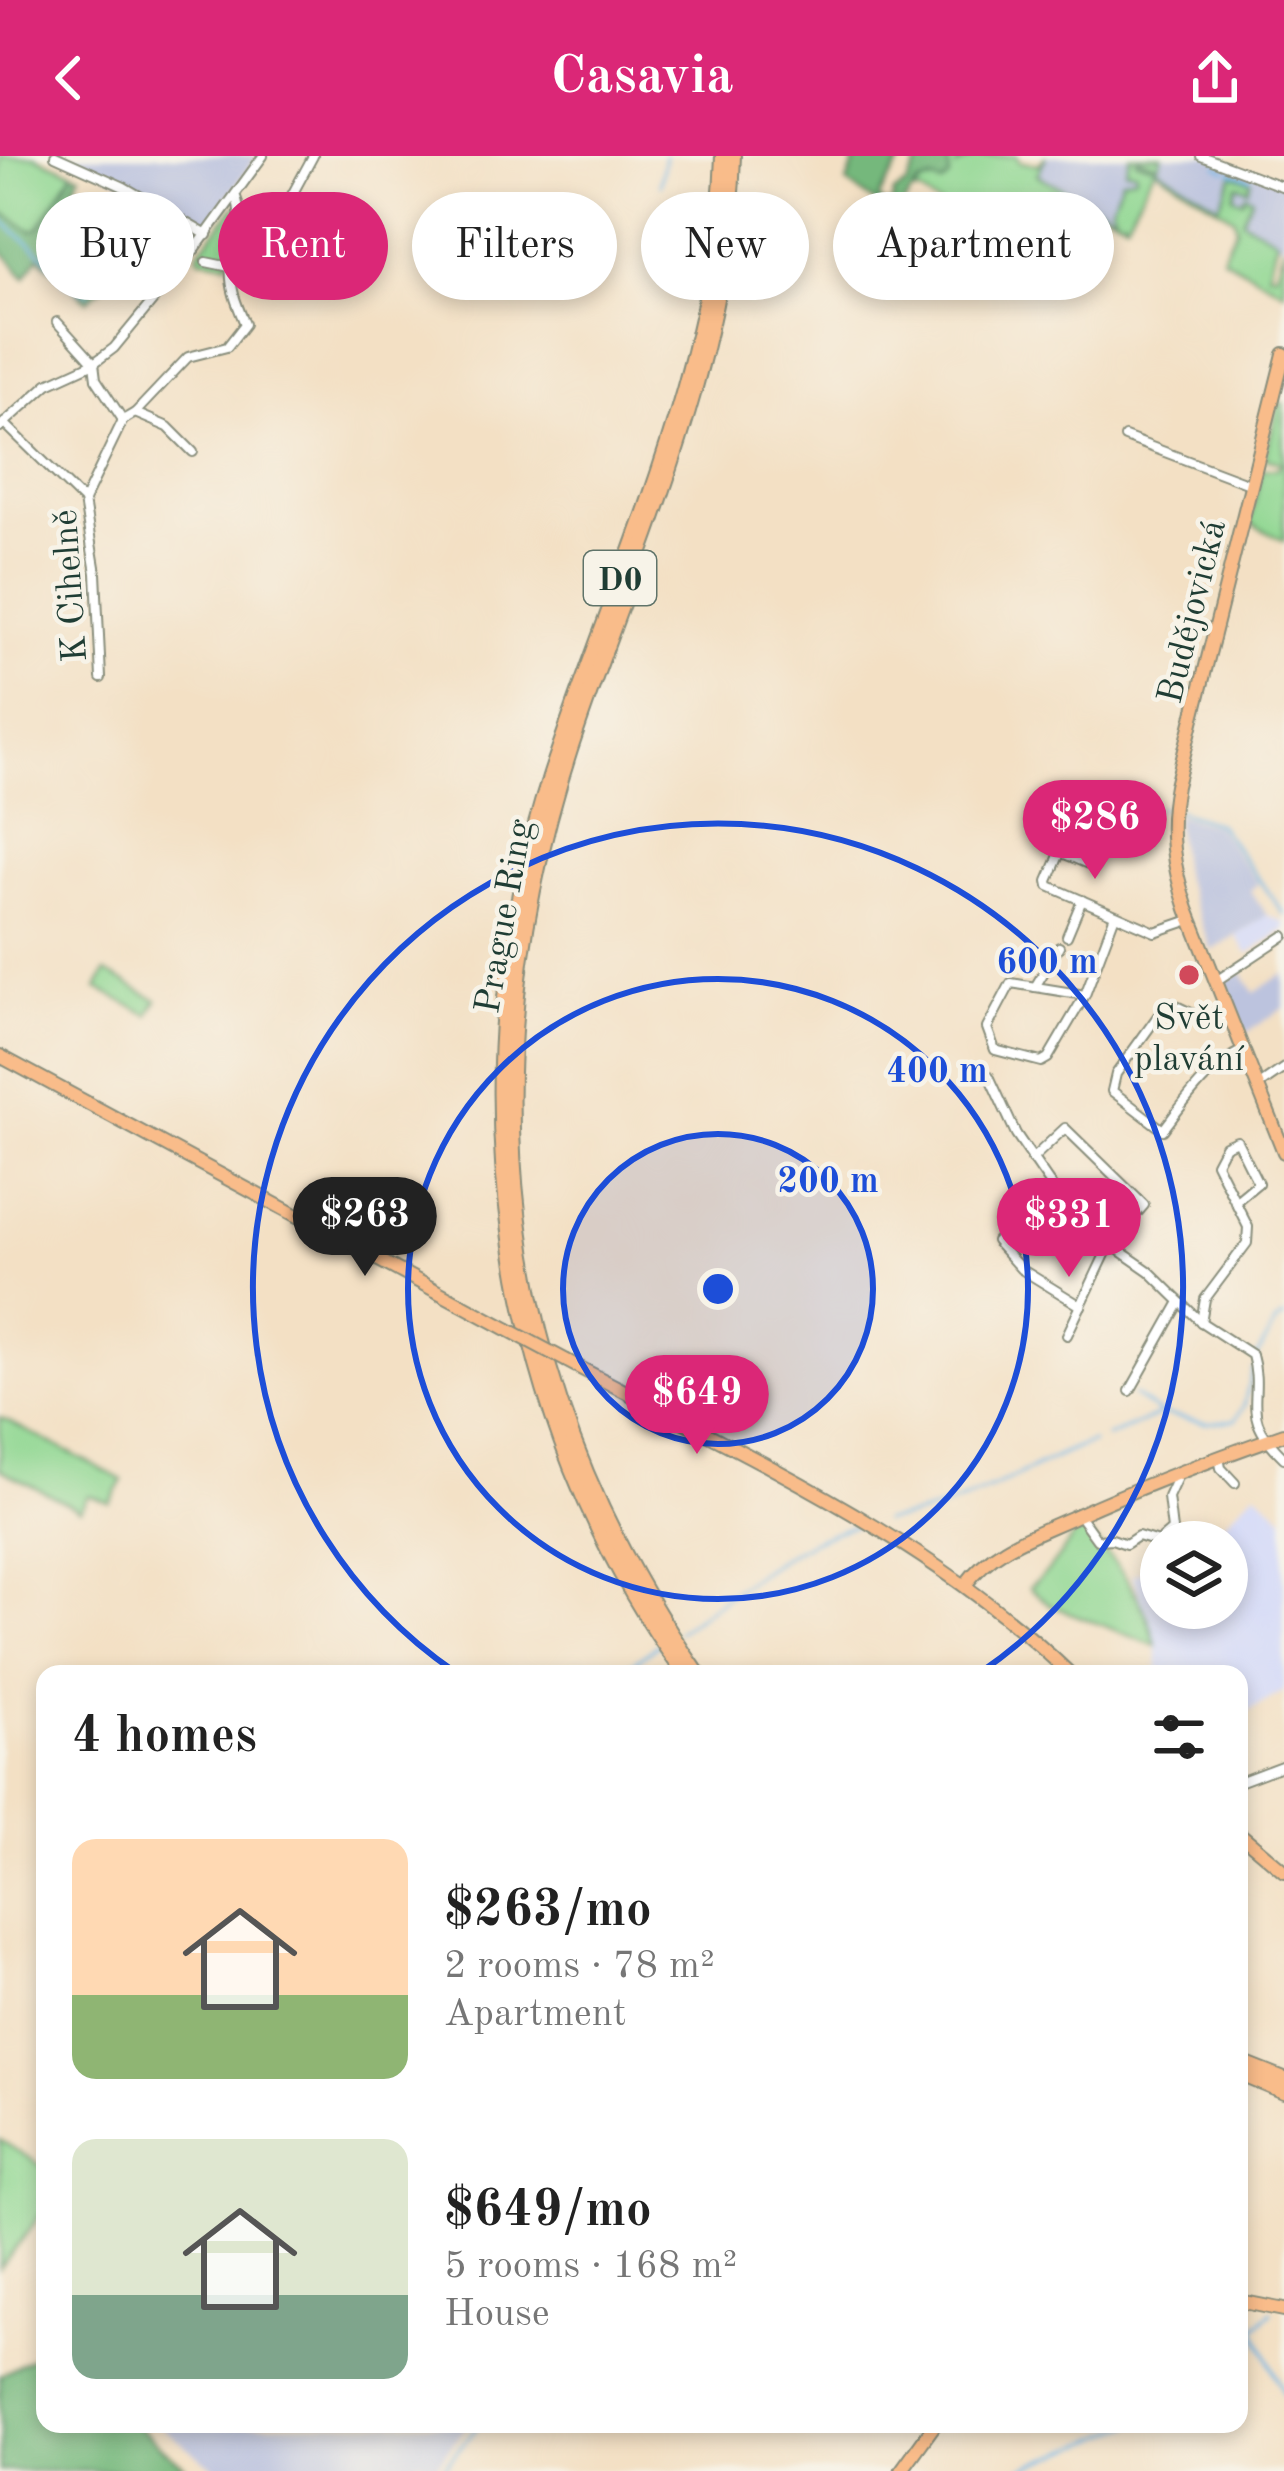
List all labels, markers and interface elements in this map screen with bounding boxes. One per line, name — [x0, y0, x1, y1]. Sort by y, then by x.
icon: back — [36, 45, 102, 111]
icon: share — [1182, 45, 1248, 111]
text: Casavia — [550, 51, 734, 105]
chip: Buy — [36, 192, 194, 300]
chip: Rent — [218, 192, 388, 300]
chip: Filters — [412, 192, 617, 300]
chip: New — [641, 192, 809, 300]
chip: Apartment — [833, 192, 1114, 300]
street label: K Cihelně — [49, 508, 95, 663]
street label: Budějovická — [1154, 516, 1234, 708]
road number: D0 — [584, 551, 656, 605]
pin: $286 — [1024, 780, 1166, 882]
text: $286 — [1050, 799, 1140, 838]
street label: Prague Ring — [471, 816, 541, 1017]
text: 600 m — [996, 946, 1098, 982]
marker: Svět plavání — [1176, 962, 1202, 988]
place label: Svět plavání — [1134, 1002, 1244, 1079]
text: 400 m — [886, 1055, 988, 1091]
text: 200 m — [777, 1165, 879, 1201]
pin: $263 — [294, 1177, 436, 1279]
pin: $331 — [998, 1178, 1140, 1280]
text: $263 — [320, 1196, 410, 1235]
text: $331 — [1024, 1197, 1114, 1236]
centre of rings — [697, 1268, 739, 1310]
pin: $649 — [626, 1355, 768, 1457]
text: $649 — [652, 1374, 742, 1413]
map controls — [1140, 1521, 1248, 1629]
button: layers — [1140, 1521, 1248, 1629]
icon: filters — [1146, 1704, 1212, 1770]
text: 4 homes — [72, 1712, 257, 1763]
text: $263/mo — [444, 1886, 652, 1937]
icon: home — [168, 1887, 312, 2031]
text: 2 rooms · 78 m² — [444, 1947, 715, 1986]
text: Apartment — [444, 1995, 627, 2034]
text: $649/mo — [444, 2186, 652, 2237]
icon: home — [168, 2187, 312, 2331]
text: 5 rooms · 168 m² — [444, 2247, 737, 2286]
text: House — [444, 2295, 550, 2334]

